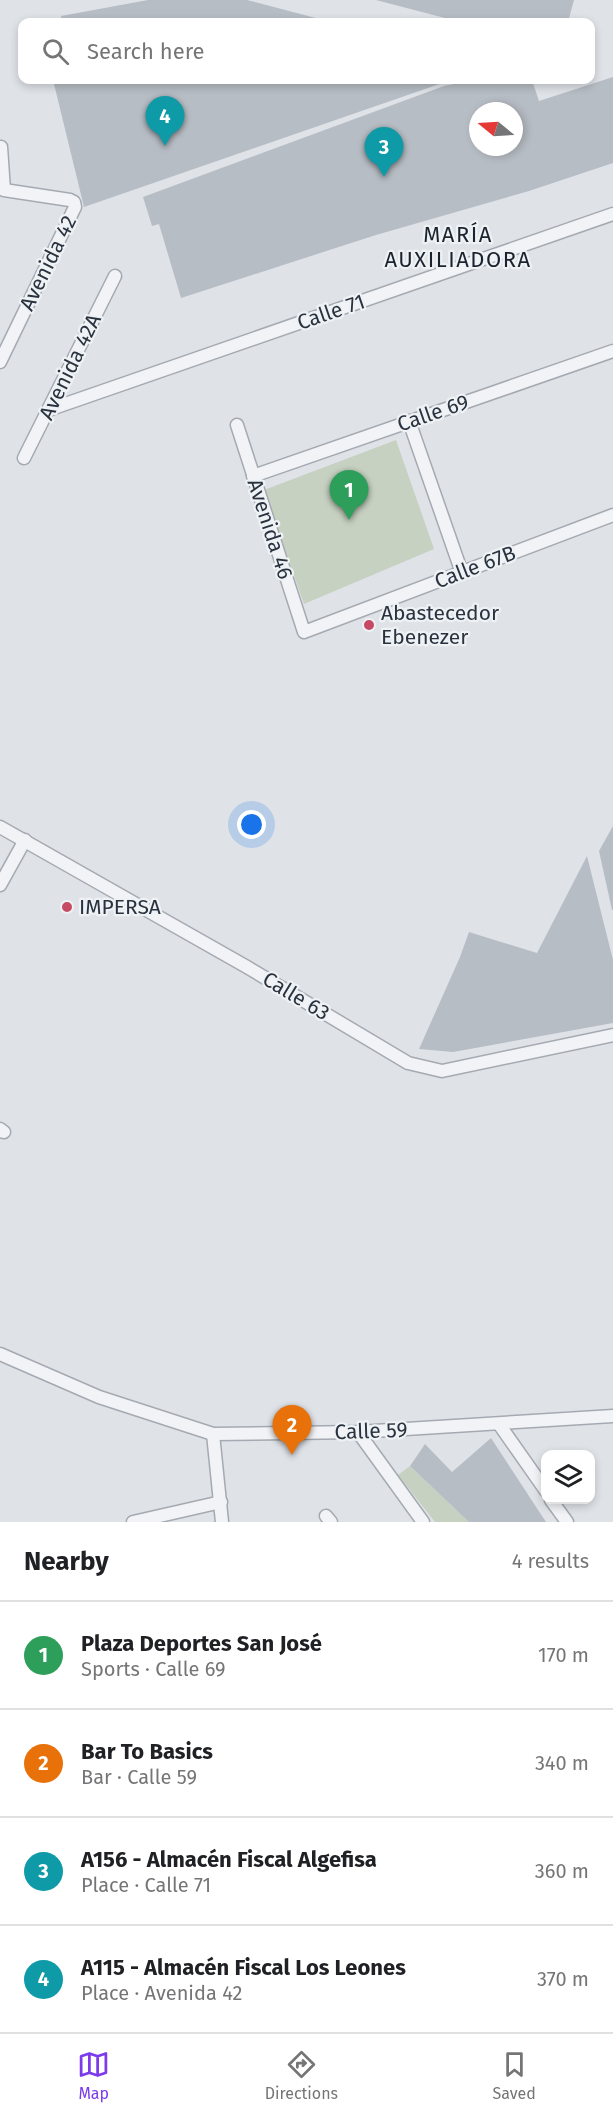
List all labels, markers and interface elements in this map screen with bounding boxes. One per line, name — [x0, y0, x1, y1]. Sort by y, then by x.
search box — [18, 18, 595, 84]
icon: search — [39, 35, 72, 68]
text: Search here — [87, 38, 205, 65]
pin: 4 — [146, 96, 184, 146]
north arrow — [469, 102, 523, 156]
pin: 3 — [364, 128, 404, 177]
street label: Avenida 42 — [14, 211, 82, 315]
district label: MARÍA AUXILIADORA — [384, 221, 532, 273]
street label: Calle 71 — [294, 288, 368, 336]
street label: Avenida 42A — [33, 310, 107, 424]
street label: Calle 69 — [394, 389, 472, 437]
pin: 1 — [330, 470, 368, 520]
street label: Avenida 46 — [242, 476, 298, 582]
street label: Calle 67B — [431, 540, 519, 594]
place label: Abastecedor Ebenezer — [381, 600, 499, 650]
marker: Abastecedor Ebenezer — [362, 618, 376, 632]
your location — [237, 810, 266, 839]
place label: IMPERSA — [79, 894, 161, 920]
marker: IMPERSA — [60, 900, 74, 914]
street label: Calle 63 — [258, 966, 334, 1026]
pin: 2 — [272, 1406, 312, 1455]
street label: Calle 59 — [334, 1417, 408, 1445]
map controls — [541, 1450, 595, 1504]
button: layers — [541, 1450, 595, 1504]
text: Nearby — [24, 1546, 109, 1577]
text: 4 results — [512, 1549, 589, 1573]
text: Plaza Deportes San José — [81, 1630, 322, 1657]
text: 1 — [39, 1643, 48, 1667]
text: 170 m — [538, 1643, 589, 1667]
text: Sports · Calle 69 — [81, 1657, 226, 1681]
text: Bar To Basics — [81, 1738, 213, 1765]
text: 2 — [38, 1751, 49, 1775]
text: 340 m — [535, 1751, 589, 1775]
text: Bar · Calle 59 — [81, 1765, 197, 1789]
text: A156 - Almacén Fiscal Algefisa — [81, 1846, 377, 1873]
text: 3 — [38, 1859, 49, 1883]
text: 360 m — [535, 1859, 589, 1883]
text: Place · Calle 71 — [81, 1873, 211, 1897]
text: A115 - Almacén Fiscal Los Leones — [81, 1954, 406, 1981]
text: 4 — [38, 1967, 49, 1991]
text: 370 m — [537, 1967, 589, 1991]
text: Place · Avenida 42 — [81, 1981, 242, 2005]
tab: Map — [77, 2048, 110, 2103]
tab: Directions — [265, 2048, 338, 2103]
tab: Saved — [492, 2048, 536, 2103]

